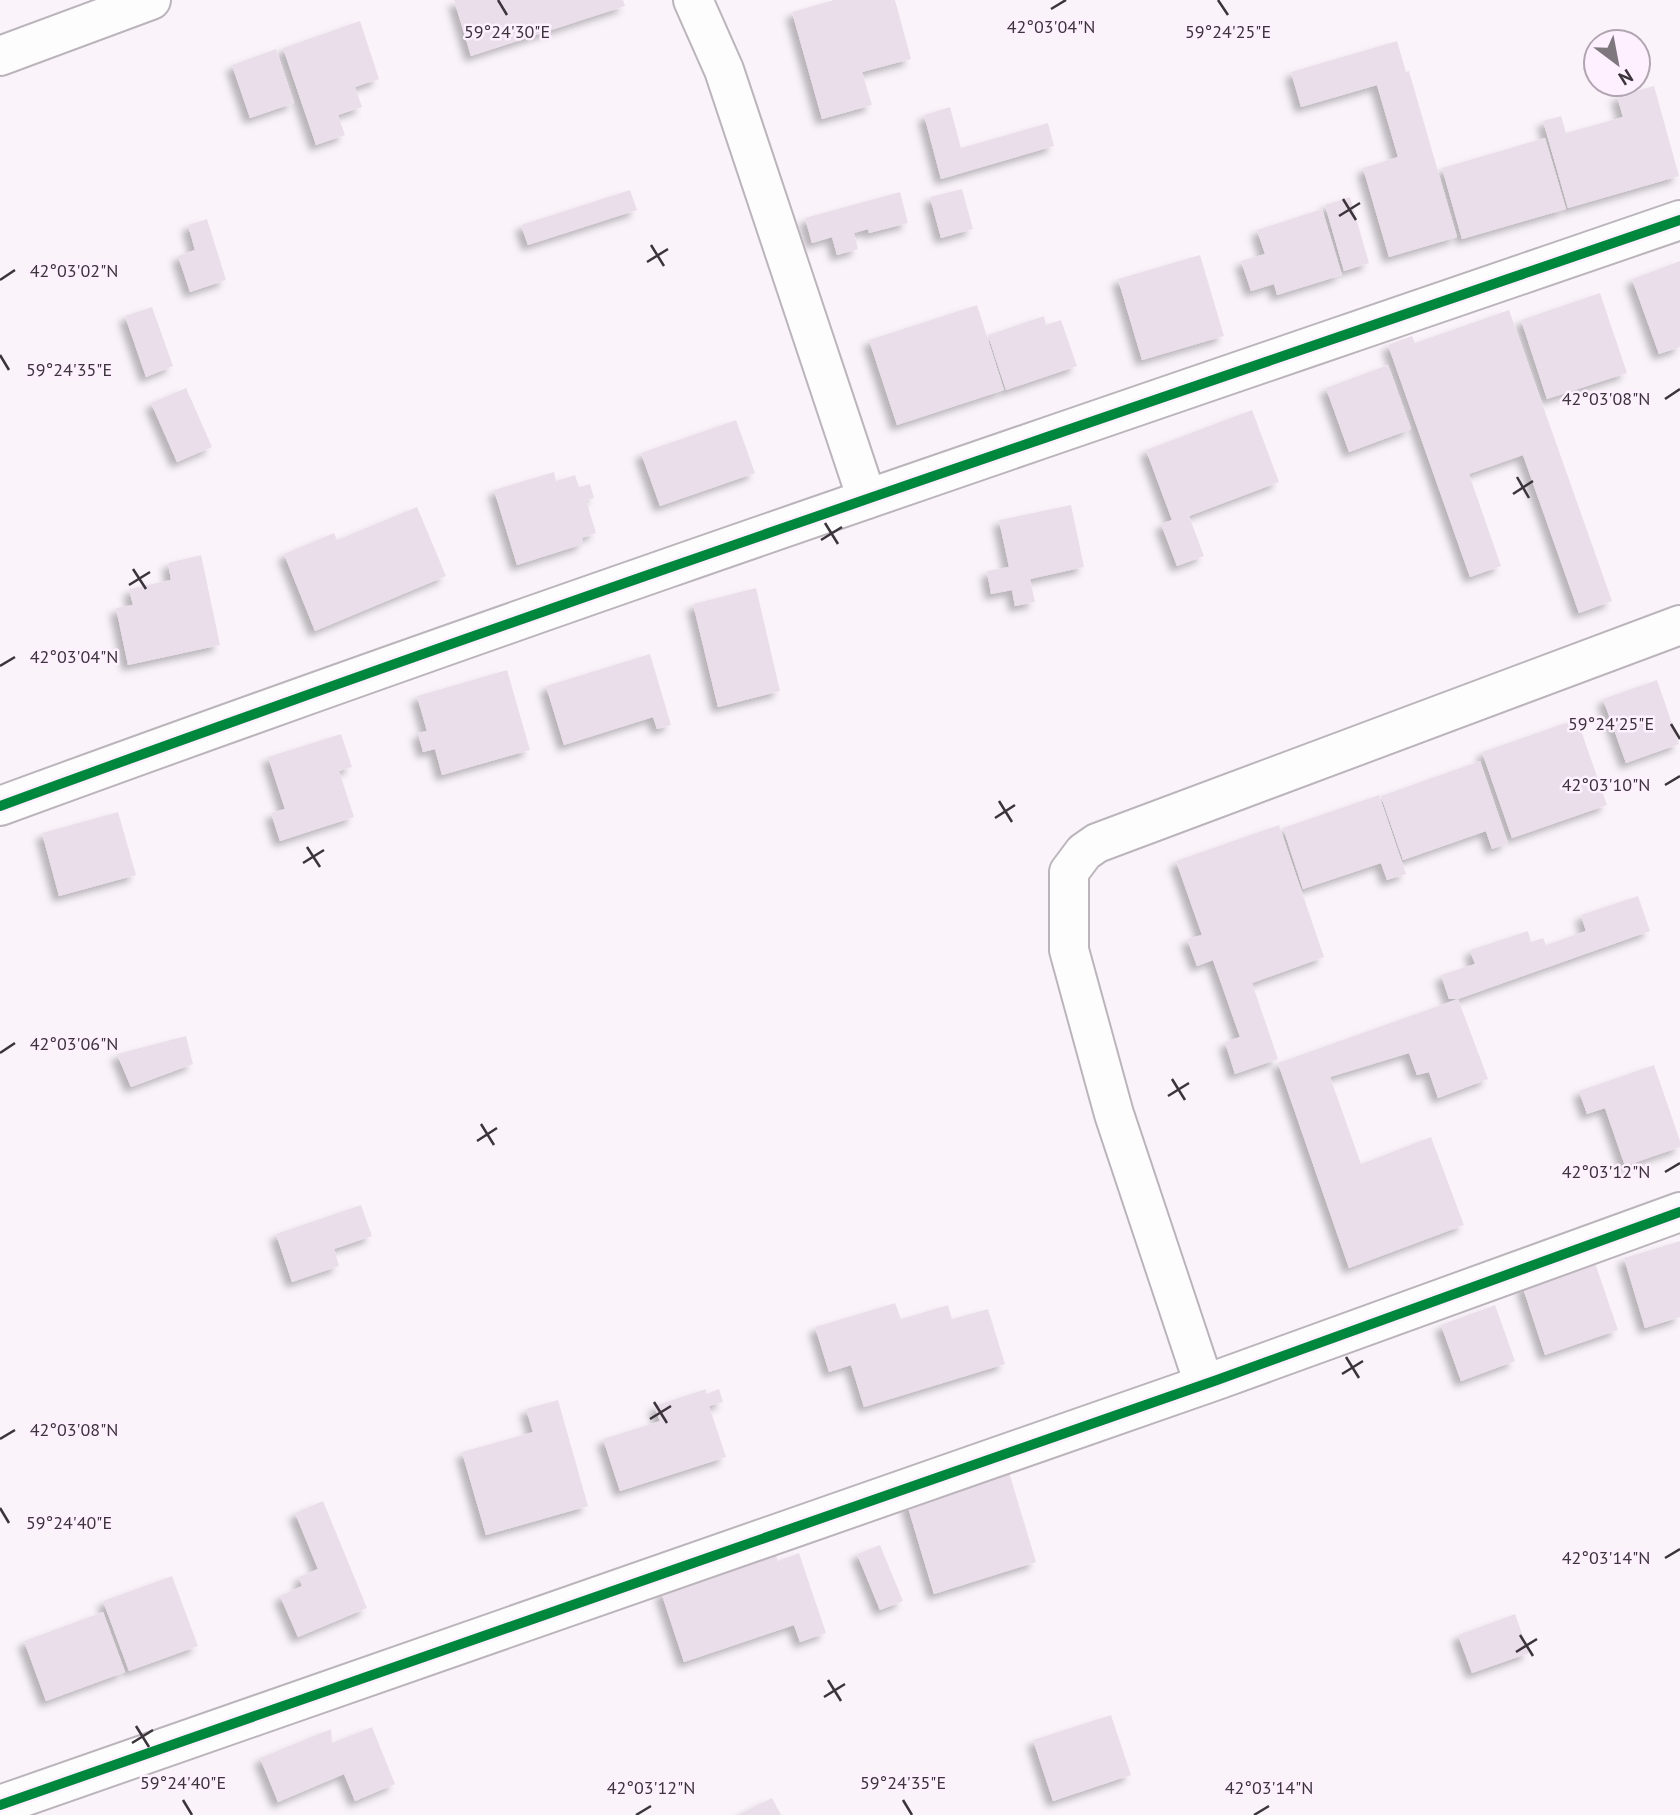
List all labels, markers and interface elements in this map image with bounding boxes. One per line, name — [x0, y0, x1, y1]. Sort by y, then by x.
text: 42°03'04"N — [1007, 15, 1095, 38]
text: 59°24'30"E — [464, 20, 550, 43]
text: 59°24'25"E — [1185, 20, 1271, 43]
north arrow — [1582, 28, 1652, 98]
text: N — [1614, 64, 1638, 91]
text: 42°03'02"N — [30, 259, 118, 282]
text: 59°24'35"E — [26, 358, 112, 381]
text: 42°03'08"N — [1562, 387, 1650, 410]
text: 42°03'04"N — [30, 645, 118, 668]
text: 59°24'25"E — [1568, 712, 1654, 735]
text: 42°03'10"N — [1562, 773, 1650, 796]
text: 42°03'06"N — [30, 1032, 118, 1055]
text: 42°03'12"N — [1562, 1160, 1650, 1183]
text: 42°03'08"N — [30, 1418, 118, 1441]
text: 59°24'40"E — [26, 1511, 112, 1534]
text: 42°03'14"N — [1562, 1546, 1650, 1569]
text: 59°24'40"E — [140, 1771, 226, 1794]
text: 59°24'35"E — [860, 1771, 946, 1794]
text: 42°03'12"N — [607, 1776, 695, 1799]
text: 42°03'14"N — [1225, 1776, 1313, 1799]

